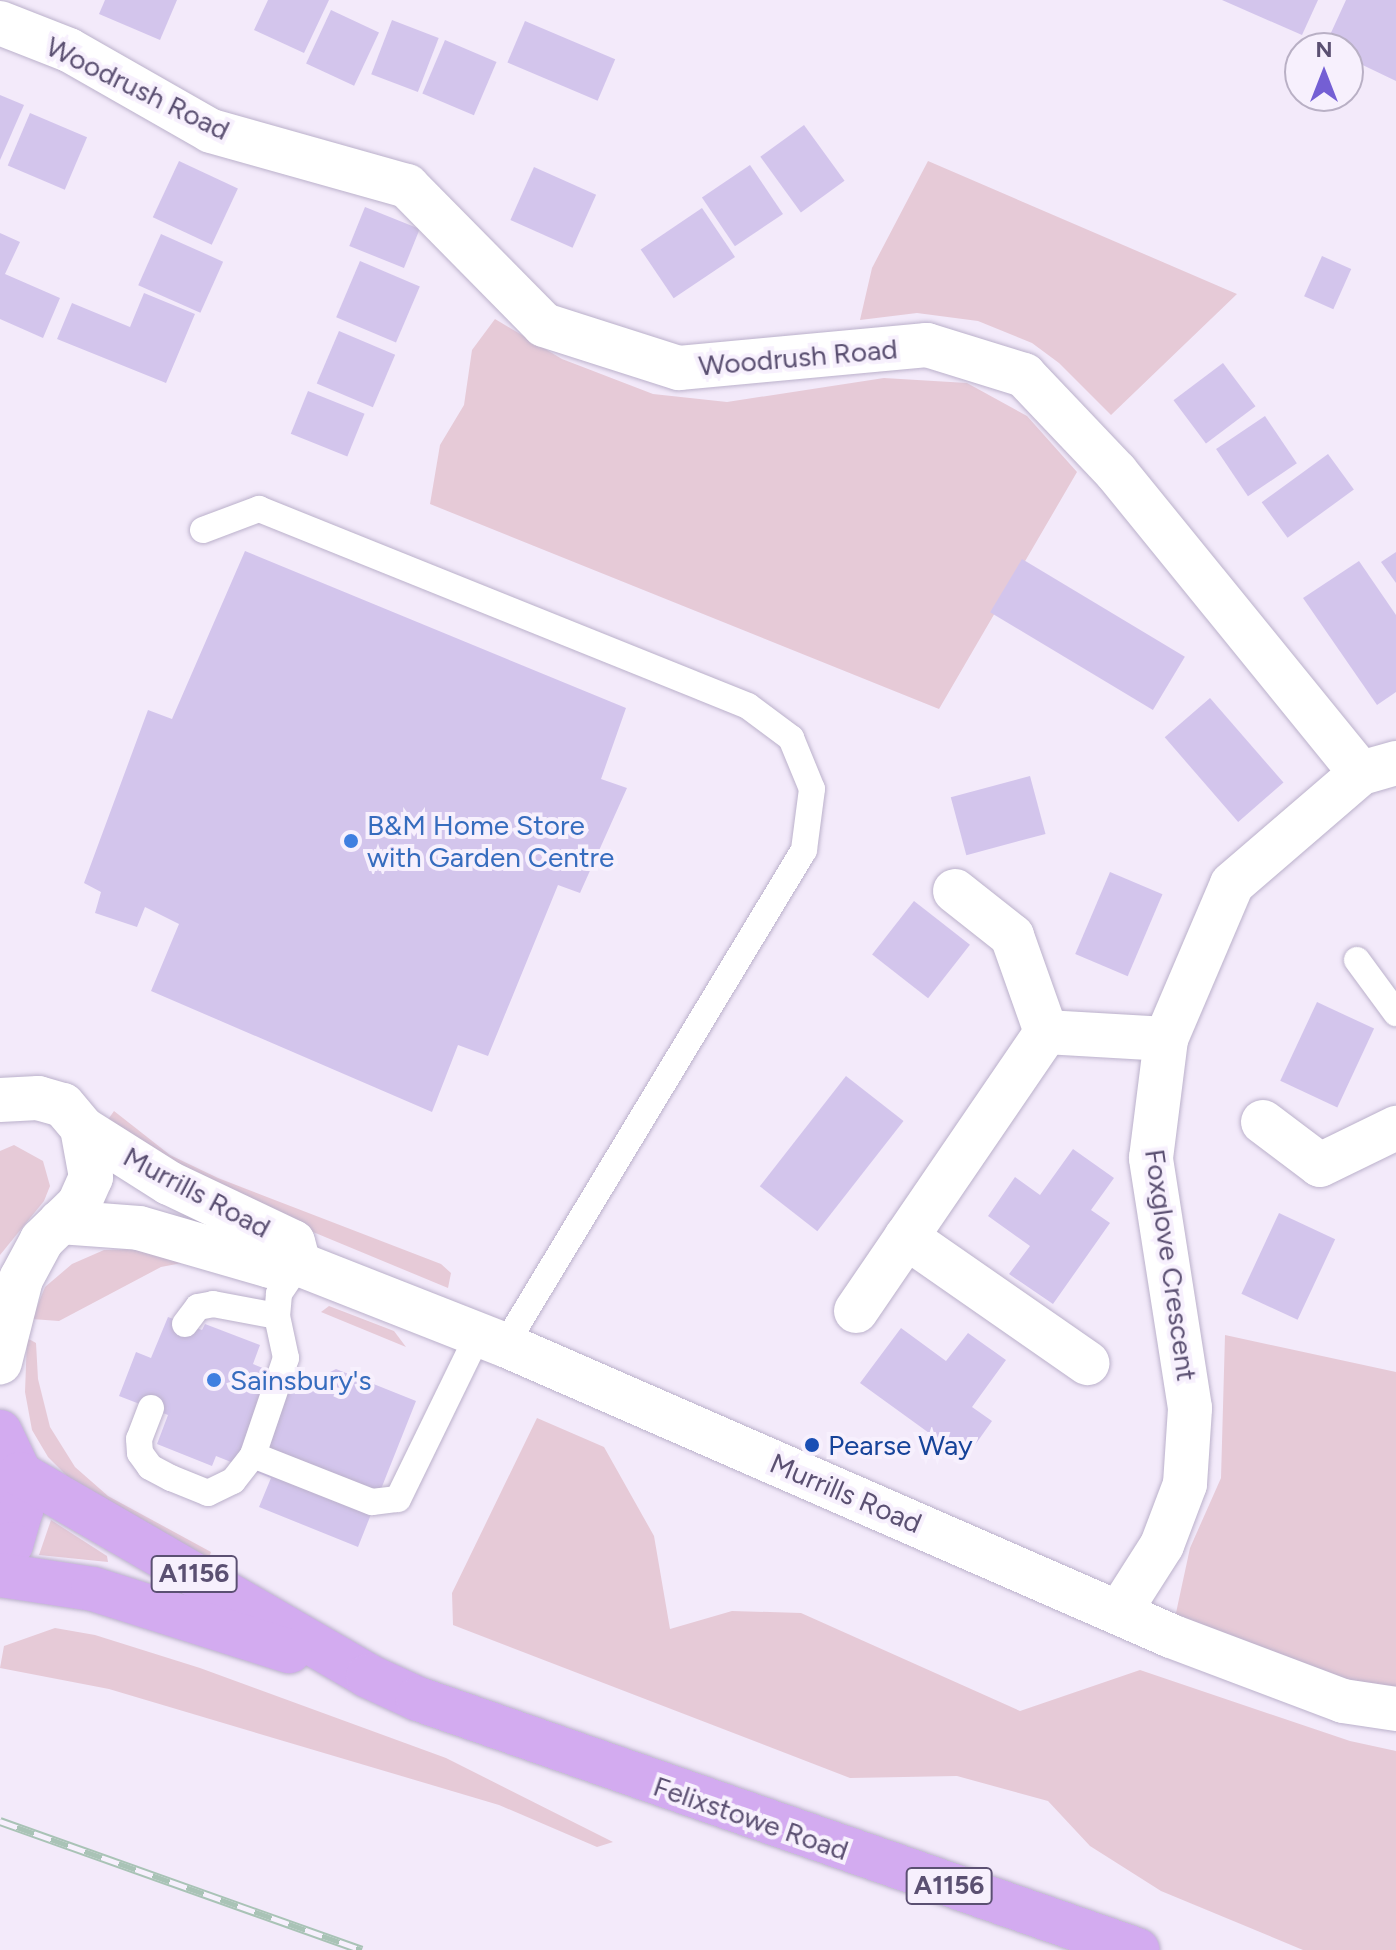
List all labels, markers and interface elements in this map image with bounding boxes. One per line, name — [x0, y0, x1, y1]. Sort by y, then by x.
street label: Woodrush Road — [41, 29, 235, 147]
north arrow — [1284, 32, 1364, 112]
text: N — [1315, 36, 1333, 63]
street label: Woodrush Road — [697, 332, 899, 382]
place label: B&M Home Store with Garden Centre — [367, 808, 614, 874]
marker: B&M Home Store with Garden Centre — [342, 832, 360, 850]
street label: Murrills Road — [118, 1139, 276, 1245]
street label: Foxglove Crescent — [1138, 1147, 1204, 1383]
place label: Sainsbury's — [230, 1363, 372, 1397]
marker: Sainsbury's — [205, 1371, 223, 1389]
place label: Pearse Way — [828, 1428, 973, 1462]
marker: Pearse Way — [803, 1436, 821, 1454]
street label: Murrills Road — [765, 1446, 927, 1540]
road number: A1156 — [150, 1552, 238, 1596]
street label: Felixstowe Road — [649, 1769, 853, 1867]
road number: A1156 — [905, 1864, 993, 1908]

